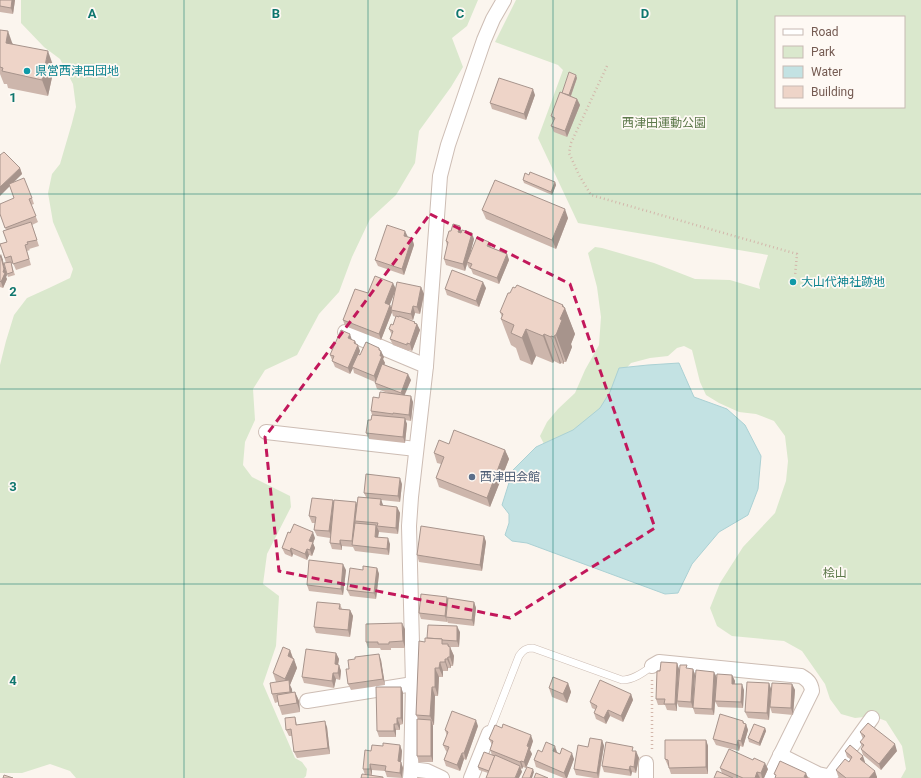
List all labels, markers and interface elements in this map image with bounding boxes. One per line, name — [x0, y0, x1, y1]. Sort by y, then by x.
text: A — [88, 6, 97, 21]
text: B — [272, 6, 280, 21]
text: C — [456, 6, 465, 21]
text: D — [641, 6, 649, 21]
legend — [775, 16, 905, 108]
text: Road — [811, 25, 839, 39]
text: Park — [811, 45, 836, 59]
place label: 県営西津田団地 — [35, 64, 119, 78]
text: Water — [811, 65, 842, 79]
marker: 県営西津田団地 — [22, 66, 32, 76]
text: Building — [811, 85, 854, 99]
text: 1 — [9, 90, 17, 105]
park label: 西津田運動公園 — [622, 116, 706, 130]
place label: 大山代神社跡地 — [801, 275, 885, 289]
marker: 大山代神社跡地 — [788, 277, 798, 287]
text: 2 — [9, 284, 17, 299]
place label: 西津田会館 — [480, 470, 540, 484]
marker: 西津田会館 — [467, 472, 477, 482]
text: 3 — [9, 479, 17, 494]
park label: 桧山 — [823, 566, 847, 580]
text: 4 — [9, 673, 17, 688]

